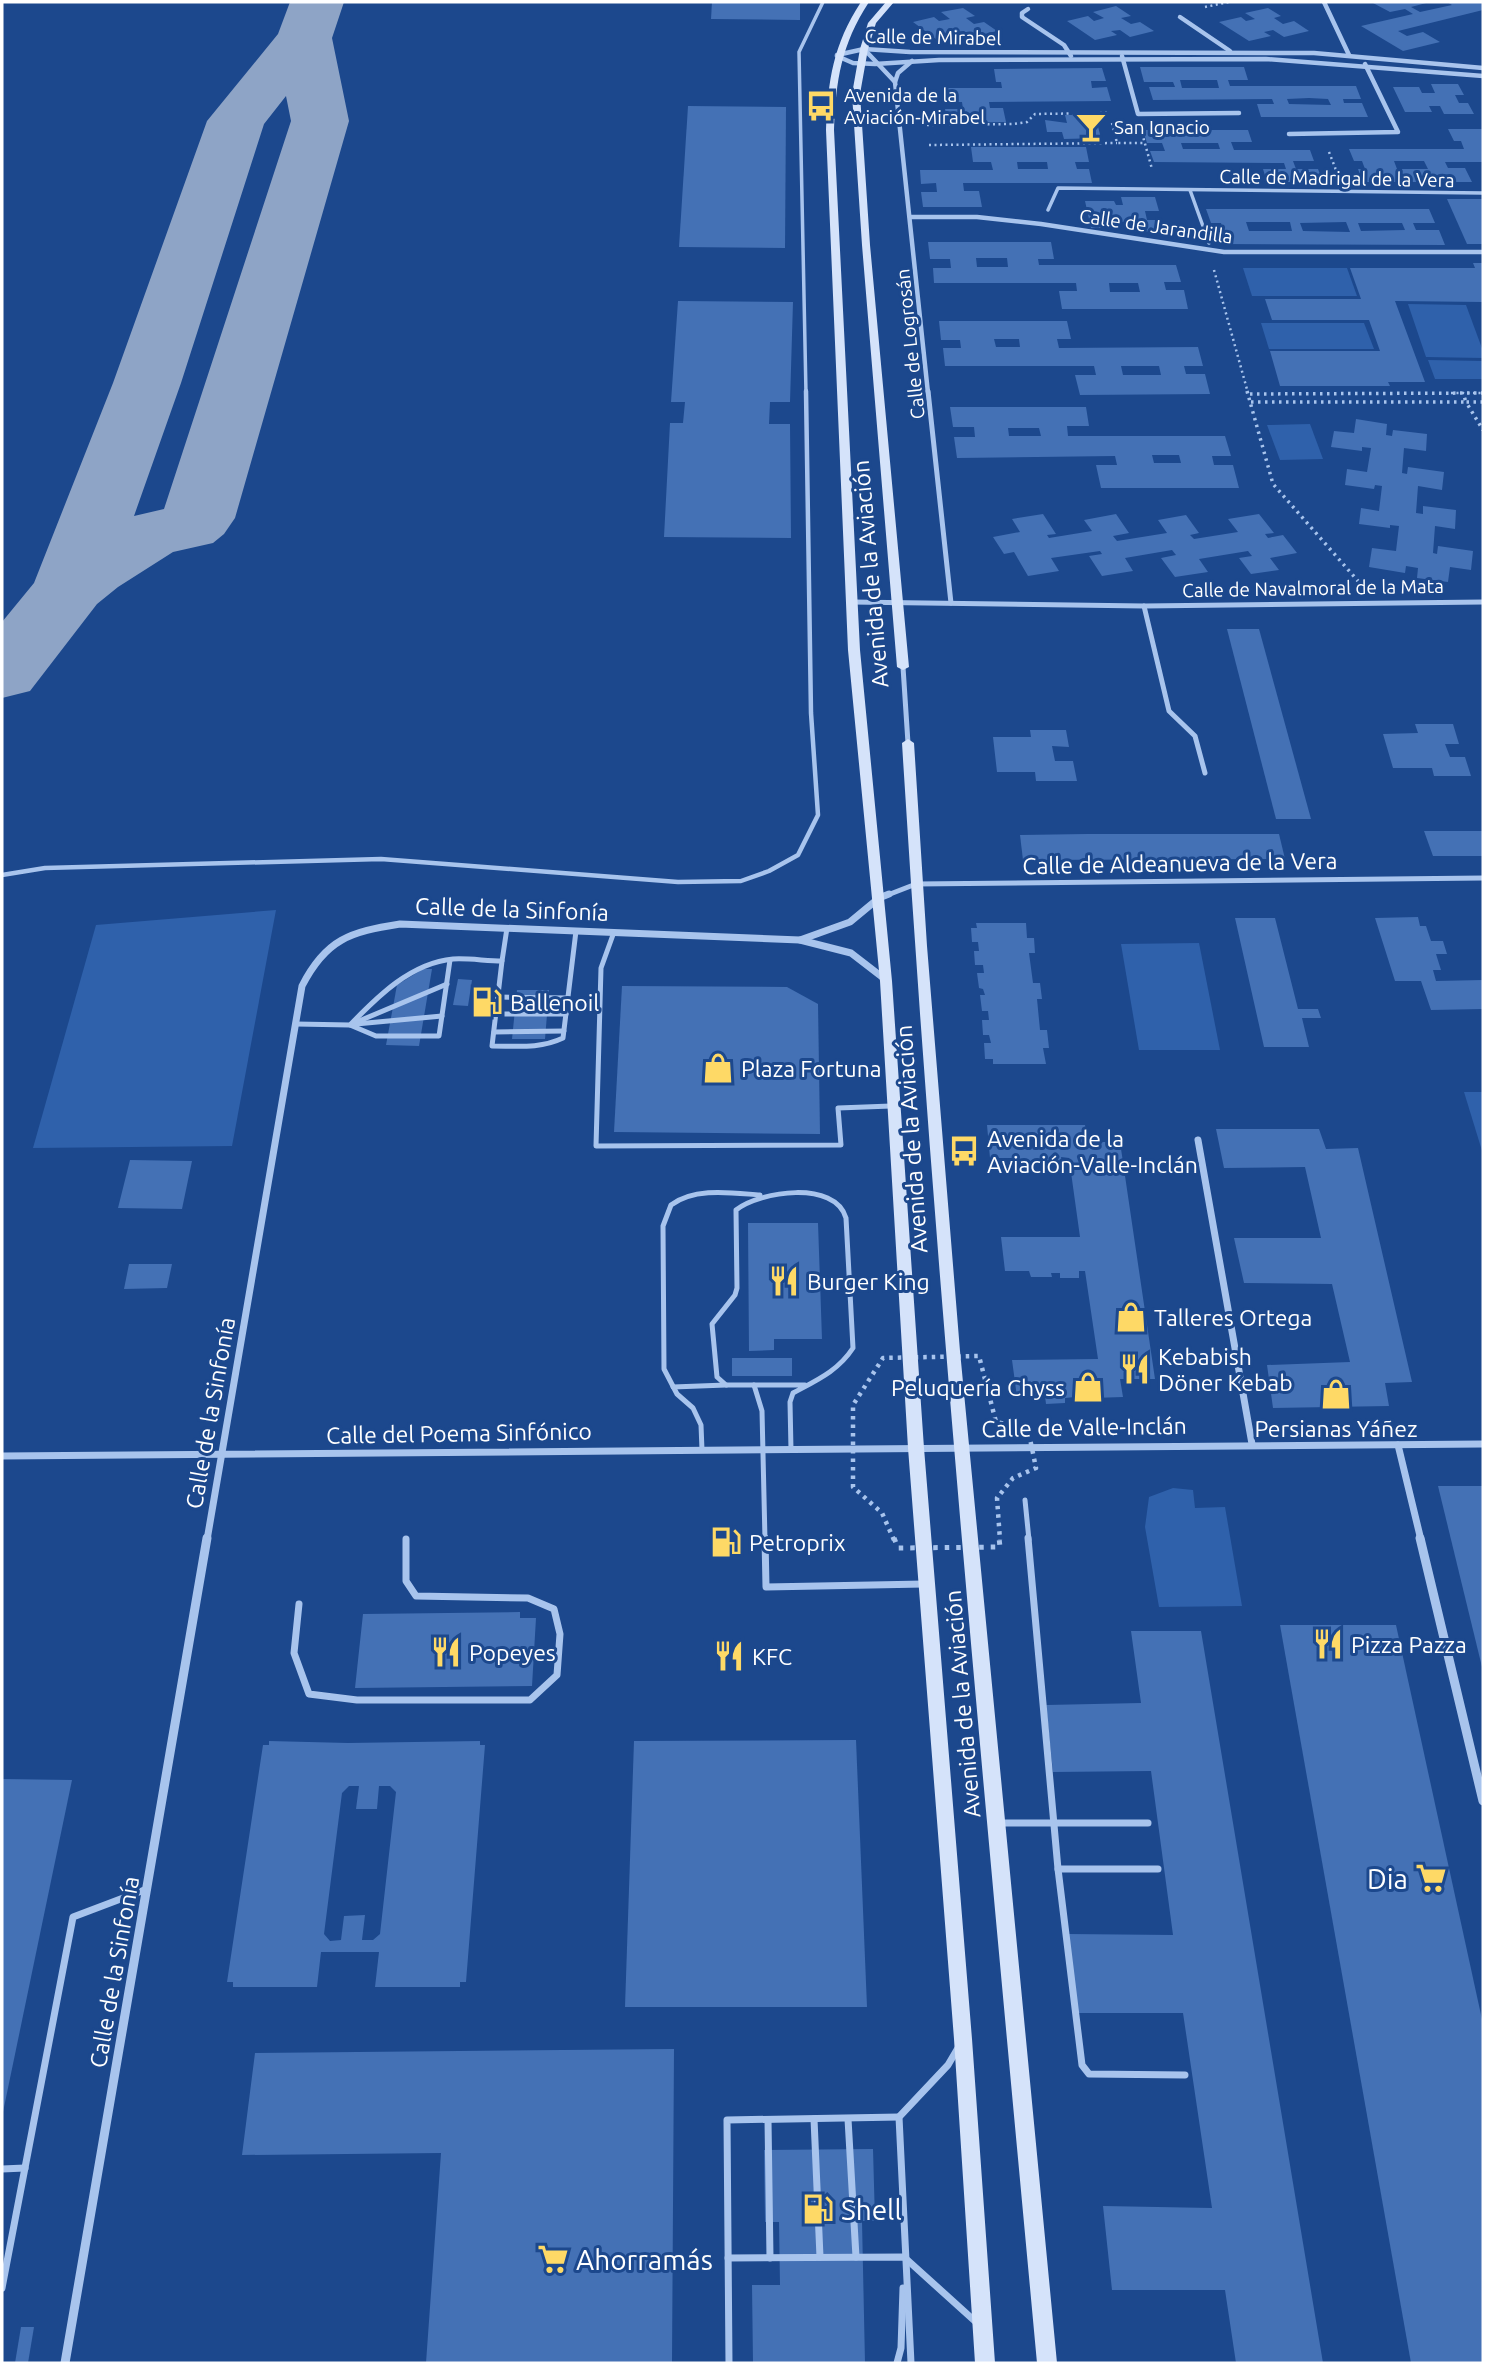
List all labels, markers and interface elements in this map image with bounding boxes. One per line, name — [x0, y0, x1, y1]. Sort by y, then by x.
street label: Calle de Mirabel — [864, 25, 1002, 49]
place label: Avenida de la Aviación-Mirabel — [844, 84, 985, 128]
bus stop icon: Avenida de la Aviación-Mirabel — [804, 89, 838, 123]
bar icon: San Ignacio — [1074, 110, 1108, 144]
place label: San Ignacio — [1114, 116, 1210, 138]
street label: Calle de Madrigal de la Vera — [1219, 165, 1455, 191]
street label: Calle de Jarandilla — [1078, 204, 1234, 248]
street label: Calle de Logrosán — [891, 268, 929, 420]
street label: Avenida de la Aviación — [848, 459, 892, 689]
street label: Calle de Navalmoral de la Mata — [1182, 575, 1444, 601]
street label: Calle de Aldeanueva de la Vera — [1022, 848, 1338, 878]
street label: Calle de la Sinfonía — [415, 893, 609, 925]
fuel station icon: Ballenoil — [470, 985, 504, 1019]
place label: Ballenoil — [510, 990, 599, 1015]
street label: Avenida de la Aviación — [891, 1024, 931, 1254]
shop icon: Plaza Fortuna — [701, 1051, 735, 1085]
place label: Plaza Fortuna — [741, 1056, 882, 1081]
place label: Avenida de la Aviación-Valle-Inclán — [987, 1126, 1198, 1177]
bus stop icon: Avenida de la Aviación-Valle-Inclán — [947, 1134, 981, 1168]
restaurant icon: Burger King — [767, 1264, 801, 1298]
place label: Burger King — [807, 1269, 930, 1294]
shop icon: Talleres Ortega — [1114, 1300, 1148, 1334]
place label: Talleres Ortega — [1154, 1305, 1312, 1330]
street label: Calle de la Sinfonía — [181, 1315, 239, 1511]
place label: Kebabish Döner Kebab — [1158, 1344, 1293, 1395]
restaurant icon: Kebabish Döner Kebab — [1118, 1352, 1152, 1386]
shop icon: Peluquería Chyss — [1071, 1370, 1105, 1404]
place label: Peluquería Chyss — [891, 1375, 1065, 1400]
shop icon: Persianas Yáñez — [1319, 1377, 1353, 1411]
street label: Calle de Valle-Inclán — [981, 1413, 1187, 1441]
place label: Persianas Yáñez — [1254, 1416, 1418, 1441]
street label: Calle del Poema Sinfónico — [326, 1418, 592, 1448]
fuel station icon: Petroprix — [709, 1525, 743, 1559]
place label: Petroprix — [749, 1530, 846, 1555]
street label: Avenida de la Aviación — [940, 1589, 984, 1819]
restaurant icon: Pizza Pazza — [1311, 1627, 1345, 1661]
place label: Pizza Pazza — [1351, 1632, 1467, 1657]
restaurant icon: Popeyes — [429, 1635, 463, 1669]
restaurant icon: KFC — [712, 1639, 746, 1673]
place label: Popeyes — [469, 1640, 556, 1665]
place label: KFC — [752, 1644, 792, 1669]
supermarket icon: Dia — [1414, 1861, 1448, 1895]
place label: Dia — [1367, 1863, 1408, 1894]
street label: Calle de la Sinfonía — [85, 1874, 143, 2070]
fuel station icon: Shell — [801, 2192, 835, 2226]
place label: Shell — [841, 2194, 902, 2225]
supermarket icon: Ahorramás — [536, 2242, 570, 2276]
place label: Ahorramás — [576, 2244, 713, 2275]

